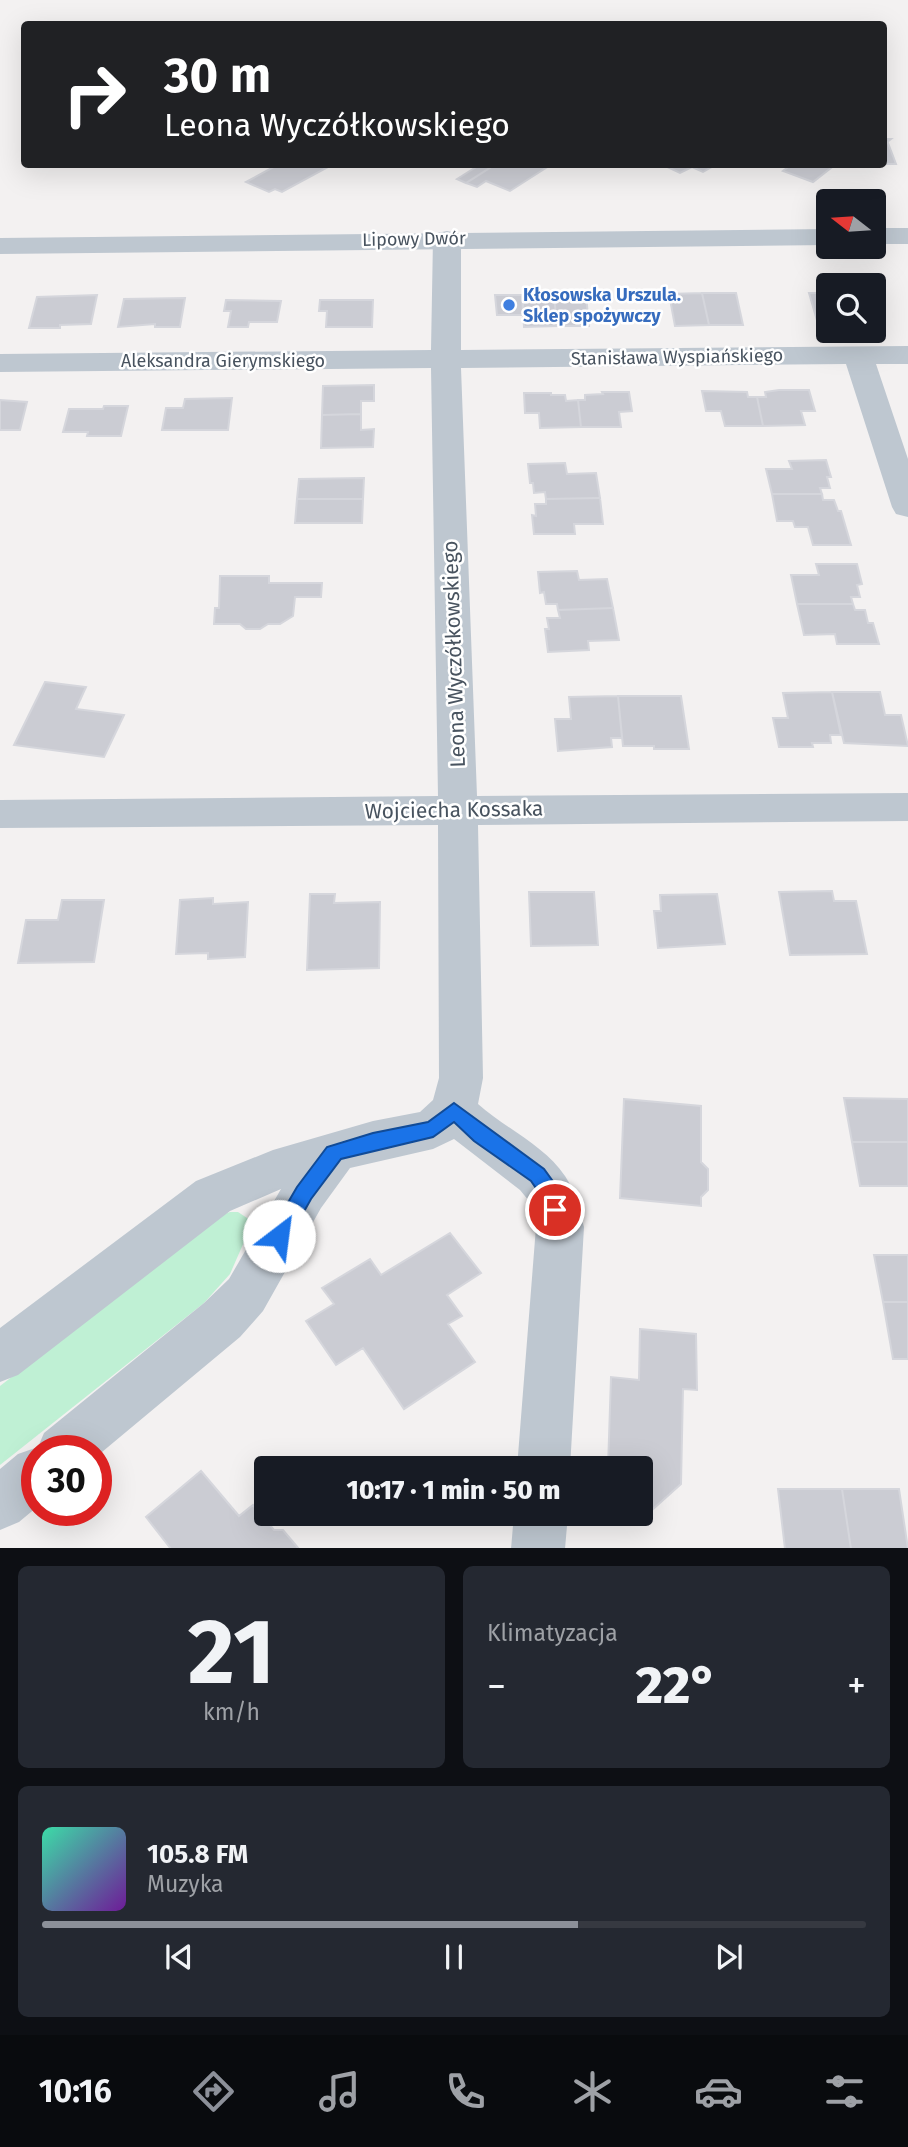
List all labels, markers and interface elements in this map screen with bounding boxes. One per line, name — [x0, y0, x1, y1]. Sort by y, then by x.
text: 30 m — [164, 46, 271, 105]
icon: right — [49, 49, 140, 140]
text: Leona Wyczółkowskiego — [164, 106, 510, 144]
north arrow — [816, 189, 886, 259]
map controls — [816, 189, 886, 343]
street label: Lipowy Dwór — [362, 227, 466, 251]
button: search — [816, 273, 886, 343]
place label: Kłosowska Urszula. Sklep spożywczy — [523, 284, 681, 327]
marker: Kłosowska Urszula. Sklep spożywczy — [501, 297, 517, 313]
street label: Stanisława Wyspiańskiego — [571, 344, 783, 370]
street label: Aleksandra Gierymskiego — [121, 350, 325, 372]
street label: Leona Wyczółkowskiego — [437, 540, 471, 768]
street label: Wojciecha Kossaka — [364, 795, 544, 825]
pin — [525, 1180, 585, 1240]
icon: arrive — [536, 1191, 574, 1229]
position arrow — [242, 1199, 316, 1273]
speed limit sign: 30 — [21, 1435, 112, 1526]
text: 10:17 · 1 min · 50 m — [347, 1475, 560, 1506]
text: 21 — [188, 1598, 275, 1707]
text: Klimatyzacja — [487, 1619, 618, 1647]
text: 22° — [636, 1654, 717, 1717]
text: − — [487, 1663, 506, 1709]
text: + — [847, 1663, 866, 1709]
text: km/h — [203, 1698, 260, 1726]
text: 105.8 FM — [147, 1839, 248, 1870]
text: Muzyka — [147, 1870, 224, 1898]
icon: previous — [160, 1938, 198, 1976]
icon: pause — [435, 1938, 473, 1976]
icon: next — [710, 1938, 748, 1976]
icon: directions — [189, 2067, 238, 2116]
icon: music — [315, 2067, 364, 2116]
icon: phone — [441, 2067, 490, 2116]
icon: climate — [568, 2067, 617, 2116]
icon: car — [694, 2067, 743, 2116]
icon: filters — [820, 2067, 869, 2116]
text: 10:16 — [39, 2072, 112, 2110]

